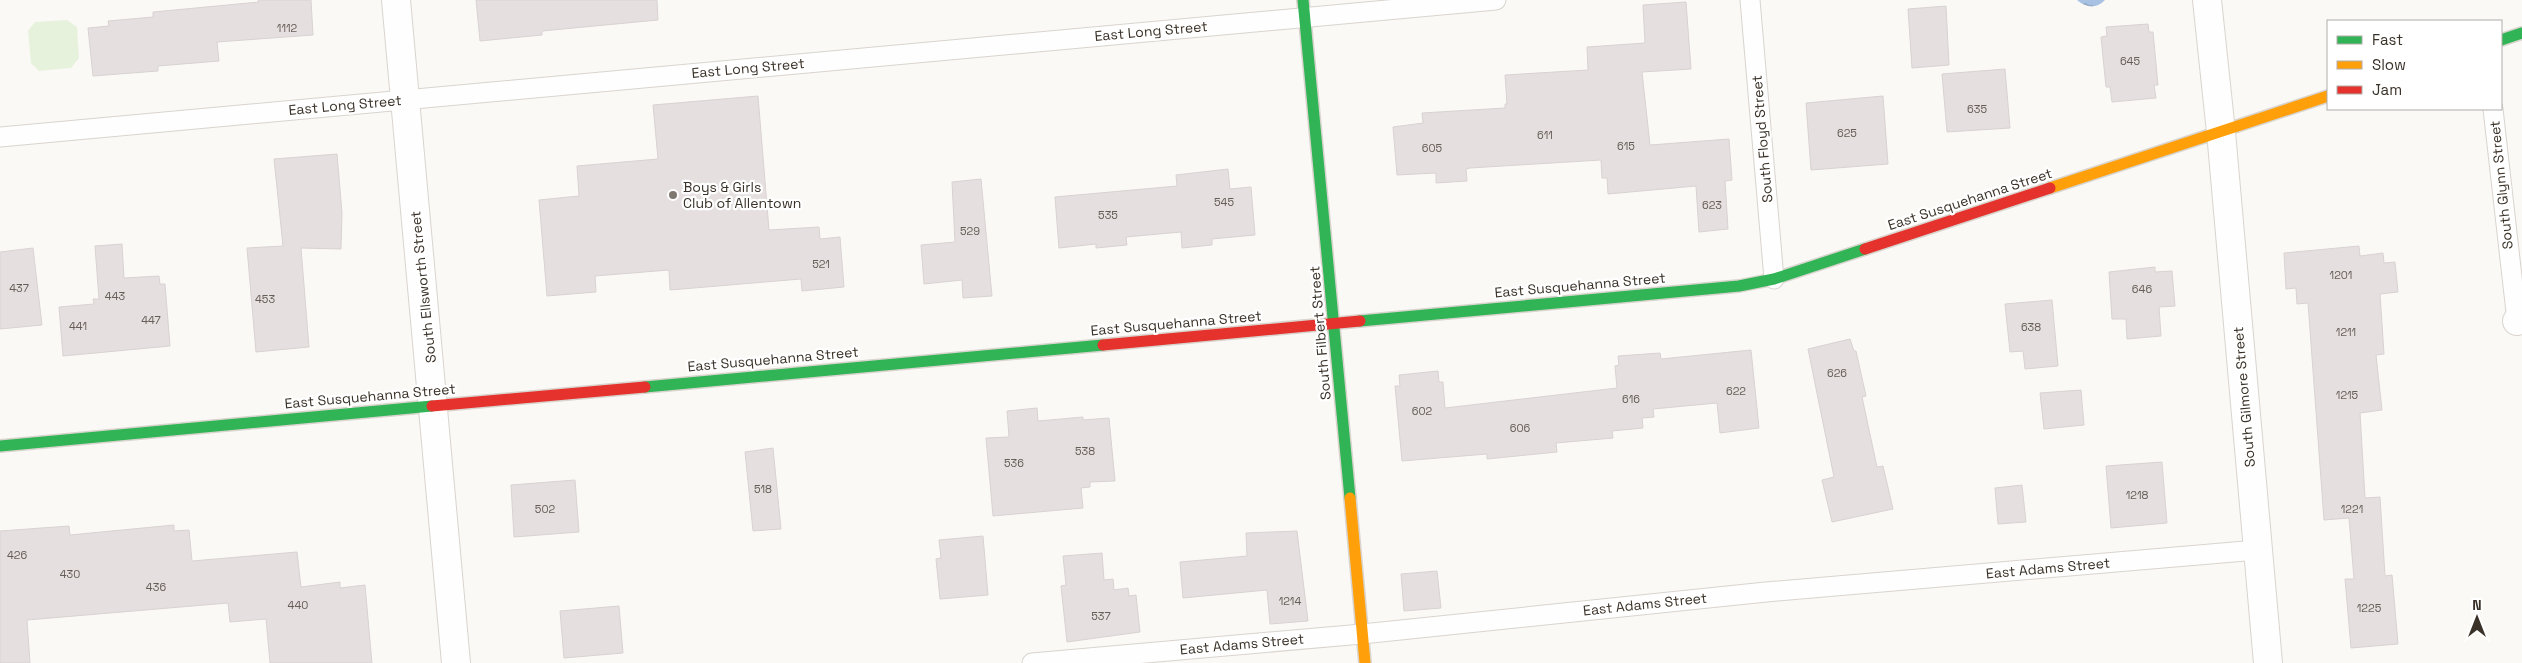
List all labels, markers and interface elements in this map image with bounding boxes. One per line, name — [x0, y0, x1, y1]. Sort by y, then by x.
street label: East Long Street — [1094, 17, 1208, 45]
legend — [2327, 20, 2502, 110]
house number: 1112 — [277, 21, 298, 35]
text: Fast — [2372, 30, 2403, 49]
street label: East Long Street — [691, 54, 805, 82]
house number: 645 — [2120, 54, 2141, 68]
text: Slow — [2372, 55, 2406, 74]
street label: South Floyd Street — [1747, 74, 1777, 204]
text: Jam — [2372, 80, 2402, 99]
street label: East Long Street — [288, 91, 402, 119]
house number: 635 — [1967, 102, 1987, 116]
street label: South Glynn Street — [2485, 120, 2517, 250]
house number: 625 — [1837, 126, 1857, 140]
house number: 611 — [1537, 128, 1553, 142]
house number: 615 — [1617, 139, 1635, 153]
house number: 605 — [1422, 141, 1443, 155]
street label: East Susquehanna Street — [1886, 164, 2054, 234]
place label: Boys & Girls Club of Allentown — [683, 178, 801, 212]
marker: Boys & Girls Club of Allentown — [667, 189, 679, 201]
house number: 545 — [1214, 195, 1234, 209]
house number: 623 — [1702, 198, 1722, 212]
house number: 535 — [1098, 208, 1118, 222]
street label: South Ellsworth Street — [406, 210, 440, 364]
house number: 529 — [960, 224, 980, 238]
house number: 521 — [812, 257, 830, 271]
street label: South Filbert Street — [1305, 265, 1335, 401]
house number: 1201 — [2330, 268, 2352, 282]
street label: East Susquehanna Street — [1494, 269, 1666, 301]
house number: 437 — [9, 281, 29, 295]
house number: 646 — [2132, 282, 2152, 296]
house number: 443 — [105, 289, 126, 303]
house number: 453 — [255, 292, 275, 306]
street label: East Susquehanna Street — [1090, 307, 1262, 339]
house number: 447 — [141, 313, 161, 327]
house number: 441 — [69, 319, 87, 333]
house number: 638 — [2021, 320, 2041, 334]
house number: 1211 — [2336, 325, 2356, 339]
street label: South Gilmore Street — [2229, 326, 2259, 468]
street label: East Susquehanna Street — [687, 343, 859, 375]
house number: 626 — [1827, 366, 1847, 380]
street label: East Susquehanna Street — [284, 380, 456, 412]
house number: 622 — [1726, 384, 1746, 398]
house number: 1215 — [2336, 388, 2359, 402]
house number: 616 — [1622, 392, 1640, 406]
house number: 602 — [1412, 404, 1433, 418]
house number: 606 — [1510, 421, 1531, 435]
house number: 538 — [1075, 444, 1095, 458]
house number: 536 — [1004, 456, 1024, 470]
house number: 518 — [754, 482, 772, 496]
house number: 1218 — [2126, 488, 2148, 502]
house number: 502 — [535, 502, 555, 516]
house number: 1221 — [2341, 502, 2363, 516]
house number: 426 — [7, 548, 27, 562]
street label: East Adams Street — [1985, 554, 2111, 582]
house number: 430 — [60, 567, 80, 581]
house number: 436 — [146, 580, 166, 594]
street label: East Adams Street — [1582, 589, 1708, 619]
north arrow — [2452, 593, 2502, 643]
house number: 1214 — [1279, 594, 1301, 608]
text: N — [2472, 596, 2482, 614]
house number: 440 — [288, 598, 308, 612]
house number: 1225 — [2357, 601, 2382, 615]
house number: 537 — [1091, 609, 1111, 623]
street label: East Adams Street — [1179, 630, 1305, 658]

